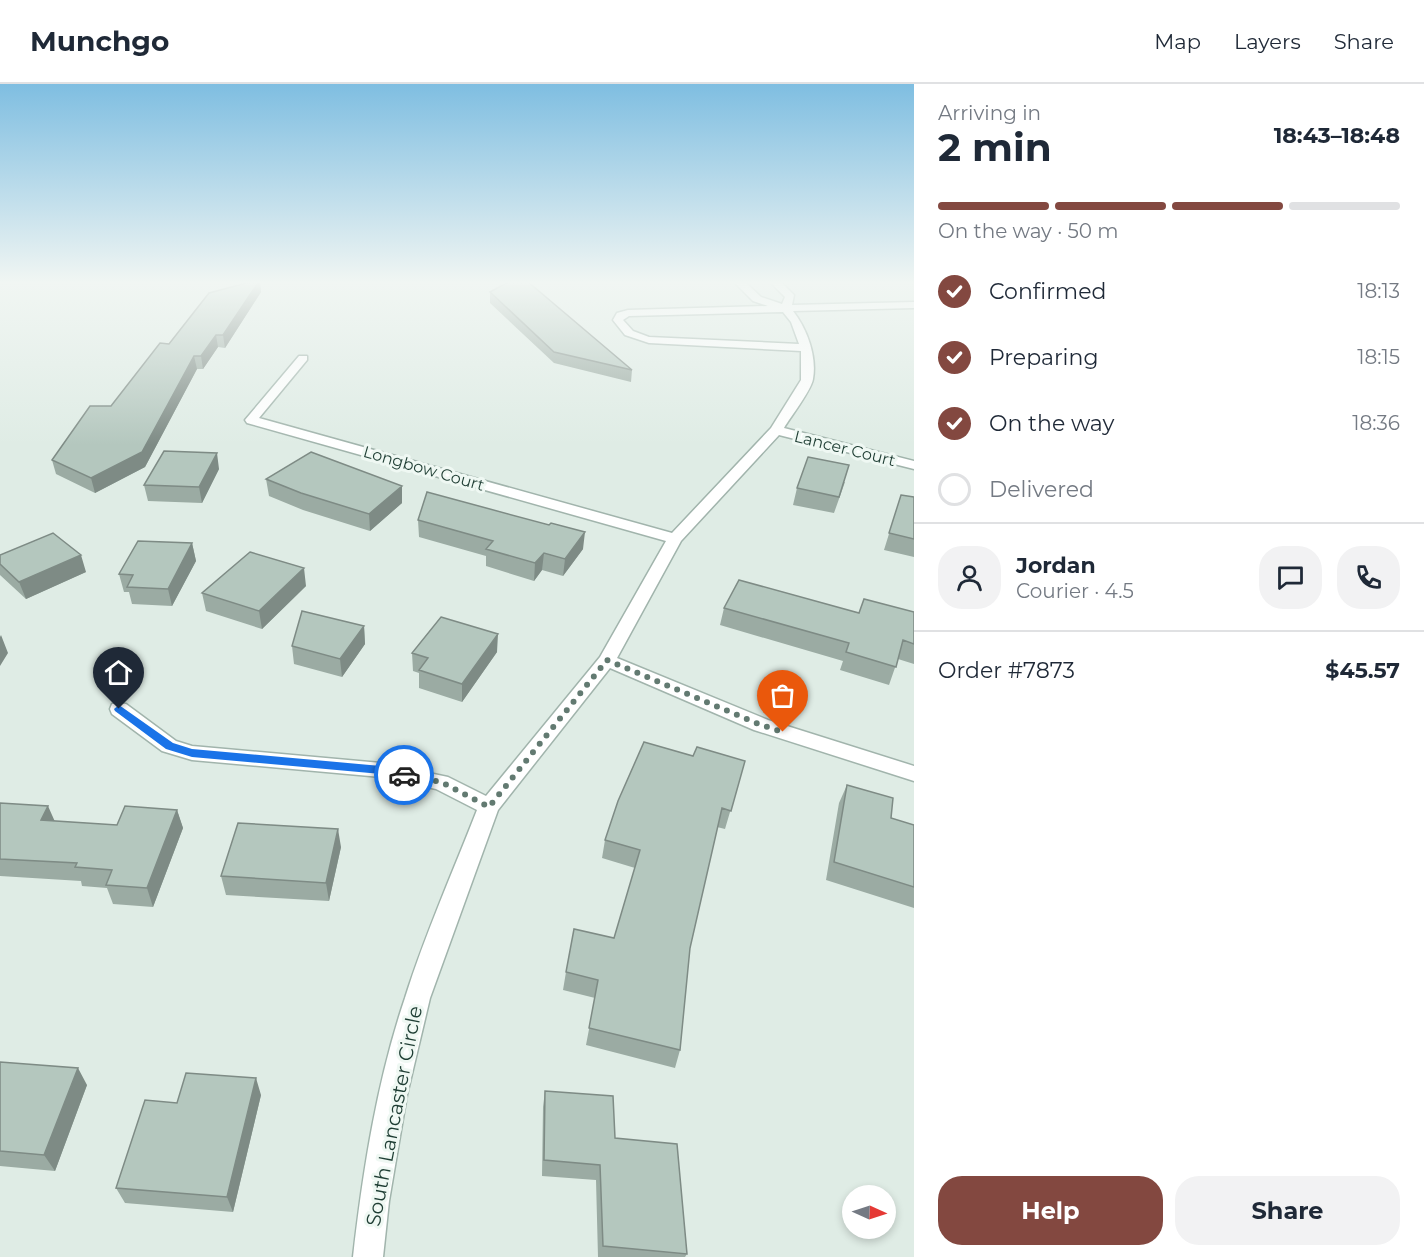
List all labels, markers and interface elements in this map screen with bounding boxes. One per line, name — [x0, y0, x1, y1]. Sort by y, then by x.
text: Munchgo — [30, 24, 169, 58]
text: Map — [1154, 29, 1201, 54]
text: Layers — [1234, 29, 1301, 54]
text: Share — [1334, 29, 1394, 54]
text: Arriving in — [938, 101, 1041, 125]
text: 18:43–18:48 — [1274, 122, 1400, 149]
text: 2 min — [938, 123, 1052, 171]
text: On the way · 50 m — [938, 219, 1118, 243]
icon: check — [938, 275, 971, 308]
text: Confirmed — [989, 278, 1106, 305]
text: 18:13 — [1357, 279, 1400, 303]
icon: check — [938, 341, 971, 374]
text: Preparing — [989, 344, 1098, 371]
text: 18:15 — [1357, 345, 1400, 369]
icon: check — [938, 407, 971, 440]
text: On the way — [989, 410, 1114, 437]
text: 18:36 — [1352, 411, 1400, 435]
street label: Lancer Court — [792, 427, 898, 470]
street label: Longbow Court — [361, 442, 487, 495]
text: Delivered — [989, 476, 1094, 503]
button: person — [938, 546, 1001, 609]
button: chat — [1259, 546, 1322, 609]
button: phone — [1337, 546, 1400, 609]
text: Jordan — [1016, 552, 1096, 579]
text: Courier · 4.5 — [1016, 579, 1134, 603]
pin — [93, 647, 144, 709]
icon: home — [102, 656, 135, 689]
text: Order #7873 — [938, 657, 1075, 684]
text: $45.57 — [1325, 657, 1400, 684]
pin — [757, 670, 808, 732]
icon: bag — [766, 679, 799, 712]
courier — [374, 745, 434, 805]
icon: car — [388, 759, 421, 792]
street label: South Lancaster Circle — [361, 1004, 427, 1228]
button: Help — [938, 1176, 1163, 1245]
button: Share — [1175, 1176, 1400, 1245]
north arrow — [842, 1185, 896, 1239]
map controls — [842, 1185, 896, 1239]

